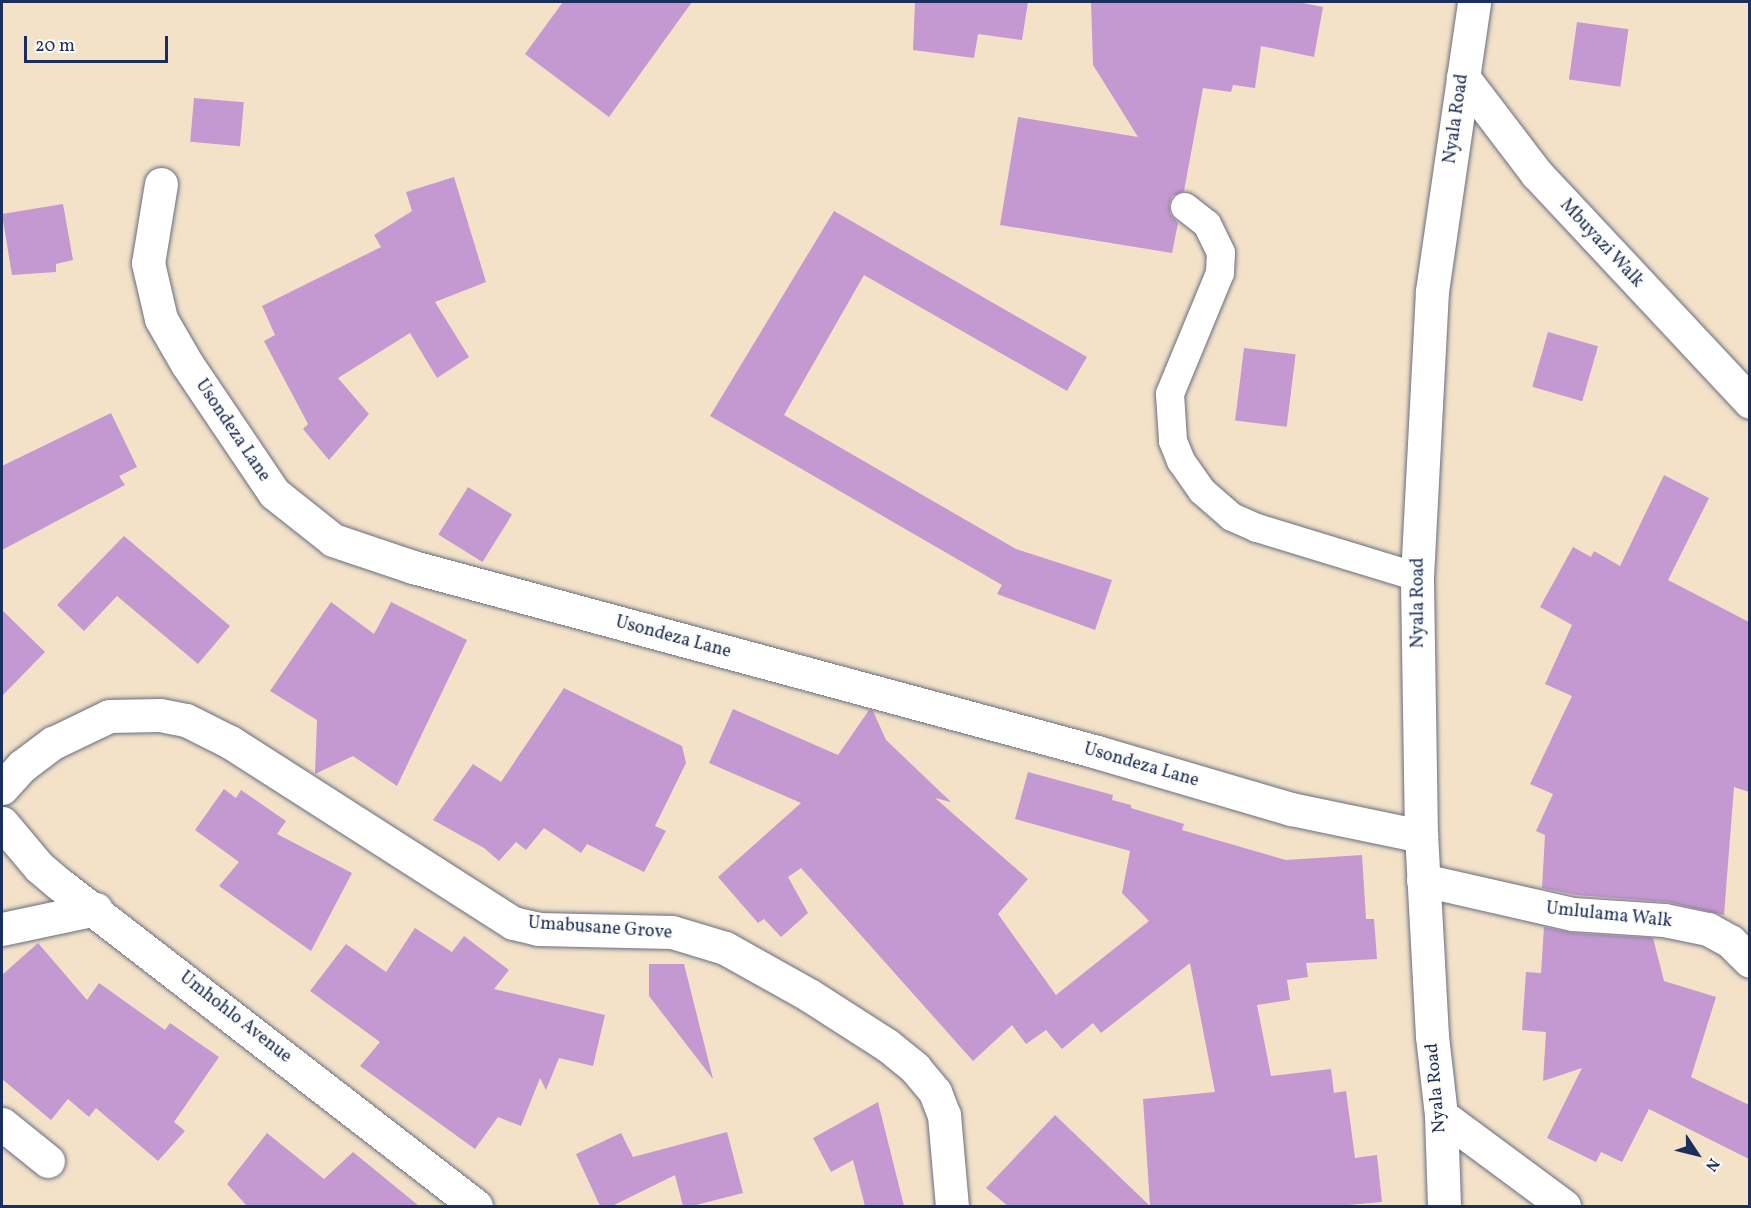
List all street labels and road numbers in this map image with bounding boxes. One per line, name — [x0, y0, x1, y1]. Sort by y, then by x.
street label: Nyala Road — [1440, 73, 1474, 165]
street label: Mbuyazi Walk — [1554, 195, 1648, 293]
street label: Usondeza Lane — [190, 376, 274, 486]
street label: Nyala Road — [1408, 558, 1430, 648]
street label: Usondeza Lane — [613, 612, 733, 664]
street label: Usondeza Lane — [1081, 739, 1201, 793]
street label: Umlulama Walk — [1545, 899, 1673, 933]
street label: Umabusane Grove — [527, 913, 673, 945]
street label: Umhohlo Avenue — [175, 968, 295, 1068]
street label: Nyala Road — [1422, 1042, 1452, 1134]

